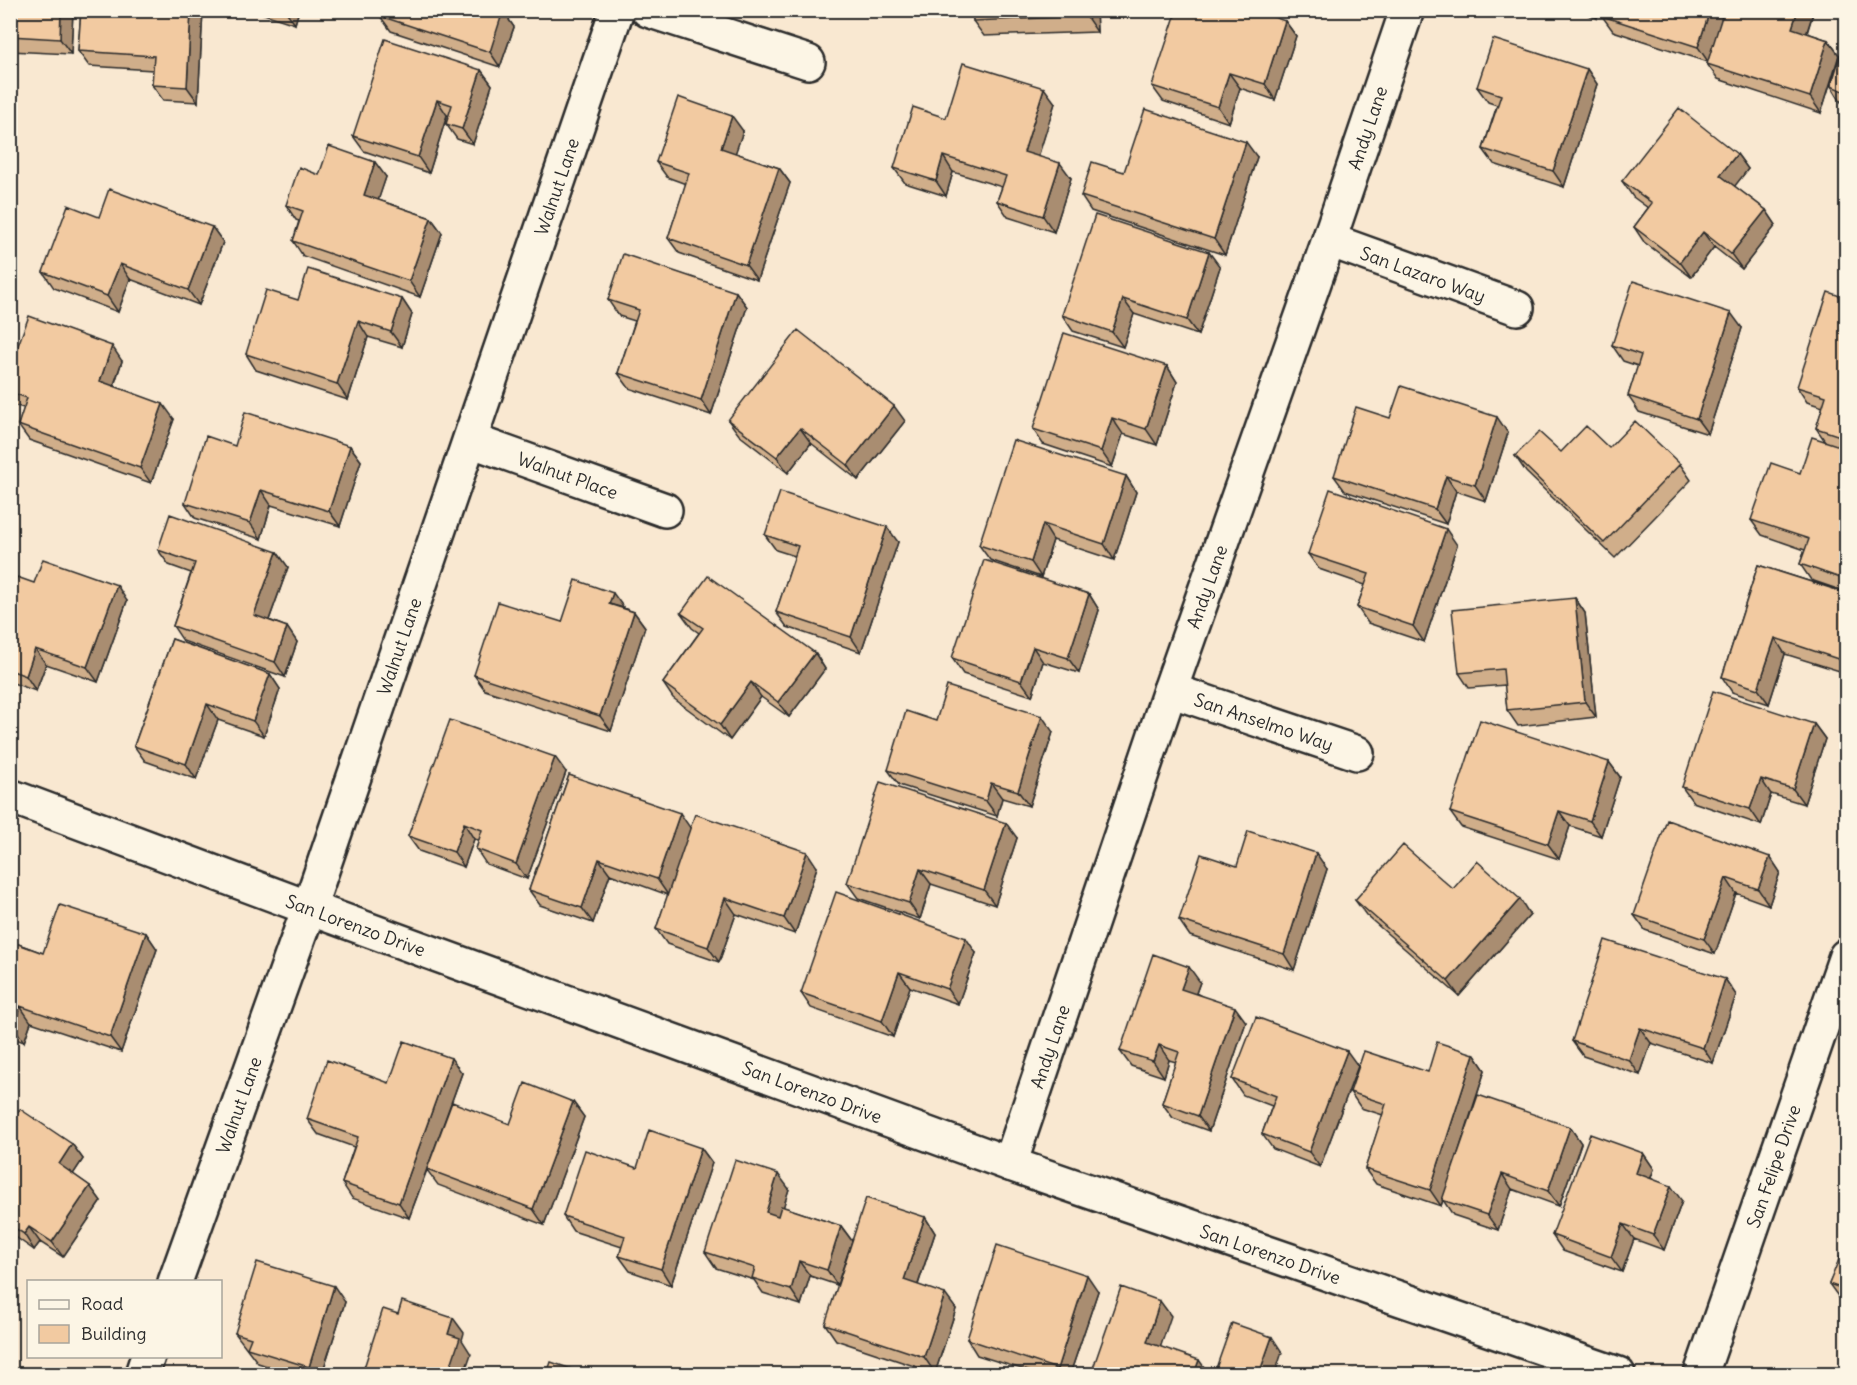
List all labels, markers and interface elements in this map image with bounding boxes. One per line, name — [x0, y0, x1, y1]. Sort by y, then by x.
street label: Andy Lane — [1342, 83, 1392, 173]
street label: Walnut Lane — [529, 135, 584, 238]
street label: San Lazaro Way — [1357, 241, 1489, 307]
street label: Walnut Place — [515, 447, 621, 504]
street label: Andy Lane — [1181, 542, 1232, 631]
street label: Walnut Lane — [371, 595, 426, 698]
street label: San Anselmo Way — [1191, 687, 1336, 756]
street label: San Lorenzo Drive — [283, 889, 429, 961]
street label: Andy Lane — [1025, 1002, 1075, 1092]
street label: Walnut Lane — [210, 1053, 266, 1157]
street label: San Lorenzo Drive — [739, 1056, 885, 1128]
street label: San Felipe Drive — [1741, 1101, 1805, 1231]
street label: San Lorenzo Drive — [1197, 1219, 1344, 1289]
legend — [27, 1280, 222, 1358]
text: Road — [81, 1292, 124, 1315]
text: Building — [81, 1322, 146, 1345]

